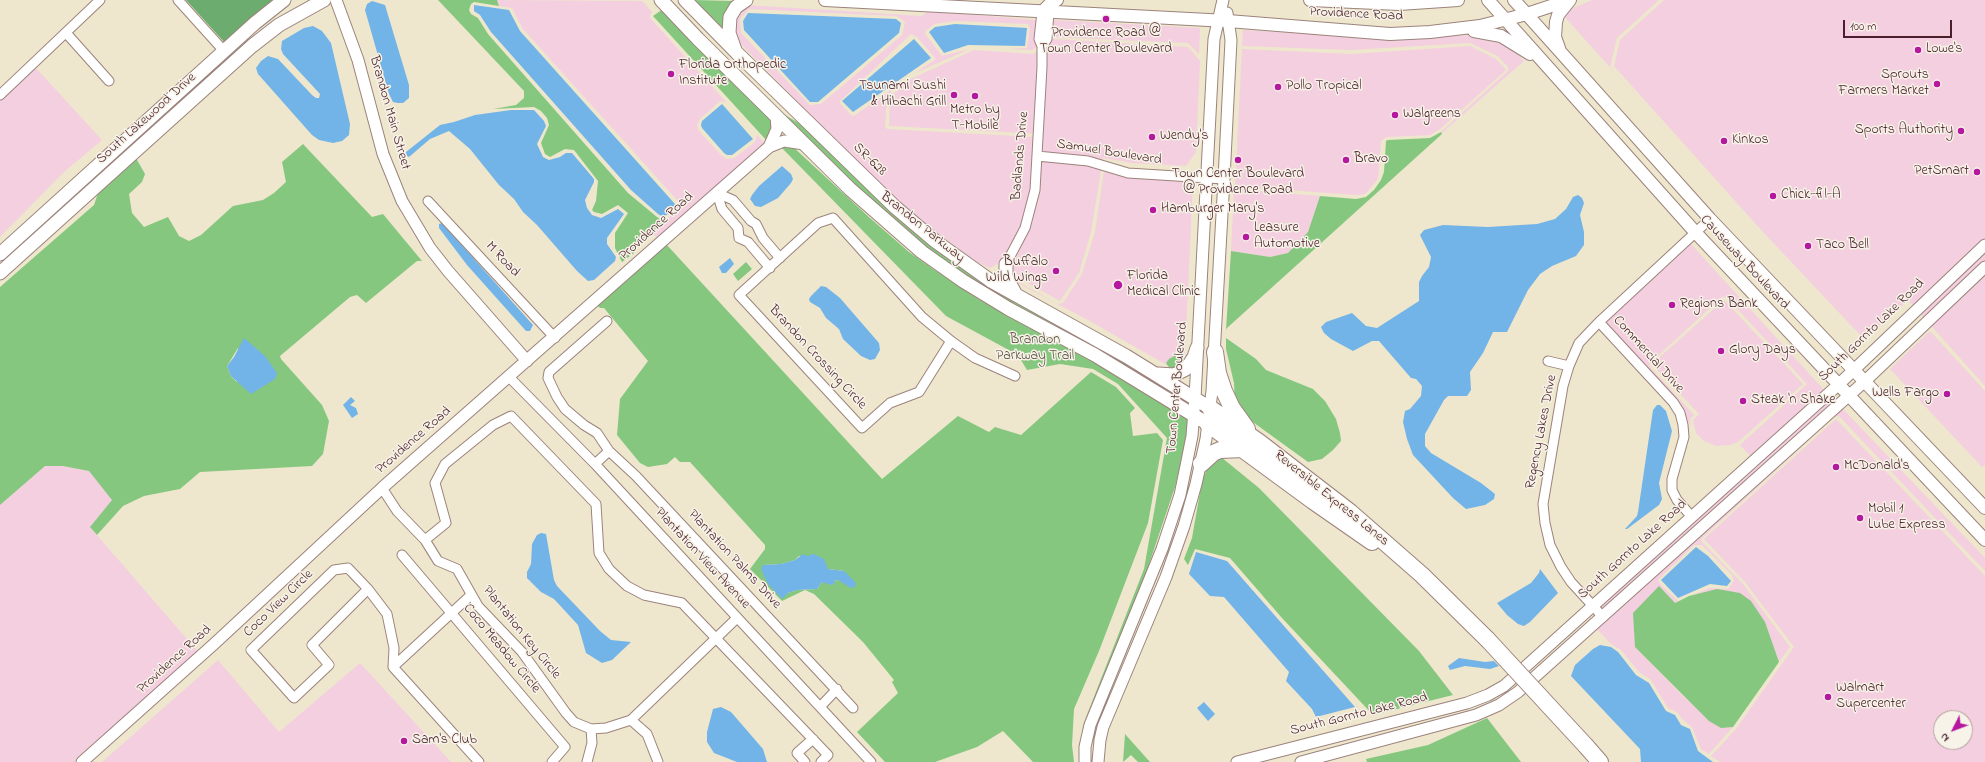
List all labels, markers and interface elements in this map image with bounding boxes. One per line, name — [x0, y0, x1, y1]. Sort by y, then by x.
street label: Providence Road — [1308, 4, 1404, 26]
scale bar — [1845, 12, 1954, 38]
marker: Providence Road @ Town Center Boulevard — [1101, 14, 1111, 24]
text: 100 m — [1850, 18, 1877, 36]
place label: Providence Road @ Town Center Boulevard — [1040, 26, 1172, 58]
place label: Lowe's — [1926, 42, 1962, 58]
marker: Lowe's — [1913, 45, 1923, 55]
street label: Brandon Main Street — [365, 54, 413, 172]
place label: Florida Orthopedic Institute — [679, 58, 786, 90]
place label: Sprouts Farmers Market — [1838, 68, 1929, 100]
marker: Florida Orthopedic Institute — [666, 69, 676, 79]
street label: South Lakewood Drive — [94, 70, 200, 168]
place label: Tsunami Sushi & Hibachi Grill — [859, 79, 946, 112]
place label: Pollo Tropical — [1286, 79, 1362, 95]
marker: Sprouts Farmers Market — [1932, 79, 1942, 89]
marker: Pollo Tropical — [1273, 82, 1283, 92]
marker: Tsunami Sushi & Hibachi Grill — [949, 90, 959, 100]
marker: Metro by T-Mobile — [970, 91, 980, 101]
place label: Metro by T-Mobile — [950, 103, 1000, 136]
place label: Walgreens — [1403, 107, 1461, 123]
marker: Walgreens — [1390, 110, 1400, 120]
street label: Badlands Drive — [1009, 111, 1033, 201]
place label: Sports Authority — [1855, 123, 1953, 139]
marker: Sports Authority — [1956, 126, 1966, 136]
place label: Wendy's — [1160, 129, 1208, 145]
marker: Wendy's — [1147, 132, 1157, 142]
place label: Kinkos — [1732, 133, 1769, 149]
street label: Samuel Boulevard — [1055, 136, 1163, 170]
marker: Kinkos — [1719, 136, 1729, 146]
street label: SR-628 — [849, 140, 889, 180]
place label: Bravo — [1354, 152, 1388, 168]
marker: Town Center Boulevard @ Providence Road — [1233, 155, 1243, 165]
marker: Bravo — [1341, 155, 1351, 165]
place label: PetSmart — [1914, 164, 1969, 180]
place label: Town Center Boulevard @ Providence Road — [1172, 167, 1304, 200]
marker: PetSmart — [1972, 167, 1982, 177]
place label: Chick-fil-A — [1781, 188, 1841, 204]
street label: Providence Road — [616, 189, 698, 265]
street label: Brandon Parkway — [876, 189, 968, 267]
marker: Chick-fil-A — [1768, 191, 1778, 201]
place label: Hamburger Mary's — [1161, 202, 1264, 218]
marker: Hamburger Mary's — [1148, 205, 1158, 215]
street label: Causeway Boulevard — [1696, 212, 1792, 314]
place label: Leasure Automotive — [1254, 221, 1320, 254]
marker: Leasure Automotive — [1241, 232, 1251, 242]
place label: Taco Bell — [1816, 238, 1869, 254]
street label: M Road — [481, 239, 523, 281]
marker: Taco Bell — [1803, 241, 1813, 251]
place label: Buffalo Wild Wings — [986, 255, 1048, 288]
marker: Buffalo Wild Wings — [1051, 266, 1061, 276]
place label: Florida Medical Clinic — [1127, 269, 1200, 302]
street label: South Gornto Lake Road — [1815, 276, 1929, 386]
marker: Florida Medical Clinic — [1112, 279, 1124, 291]
place label: Regions Bank — [1680, 297, 1758, 313]
marker: Regions Bank — [1667, 300, 1677, 310]
street label: Brandon Crossing Circle — [765, 303, 869, 413]
street label: Commercial Drive — [1609, 313, 1687, 397]
street label: Town Center Boulevard — [1164, 321, 1192, 455]
park label: Brandon Parkway Trail — [996, 333, 1074, 366]
place label: Glory Days — [1729, 343, 1796, 359]
marker: Glory Days — [1716, 346, 1726, 356]
street label: Regency Lakes Drive — [1523, 373, 1561, 491]
place label: Wells Fargo — [1872, 386, 1939, 402]
marker: Wells Fargo — [1942, 389, 1952, 399]
place label: Steak 'n Shake — [1751, 393, 1836, 409]
marker: Steak 'n Shake — [1738, 396, 1748, 406]
street label: Providence Road — [373, 404, 455, 478]
street label: Reversible Express Lanes — [1270, 447, 1392, 551]
place label: McDonald's — [1844, 459, 1910, 475]
marker: McDonald's — [1831, 462, 1841, 472]
street label: South Gornto Lake Road — [1575, 497, 1691, 603]
place label: Mobil 1 Lube Express — [1868, 502, 1946, 534]
street label: Plantation View Avenue — [651, 505, 753, 613]
street label: Plantation Palms Drive — [684, 507, 784, 613]
marker: Mobil 1 Lube Express — [1855, 513, 1865, 523]
street label: Coco View Circle — [241, 567, 317, 641]
street label: Plantation Key Circle — [478, 583, 564, 683]
street label: Coco Meadow Circle — [459, 601, 543, 697]
street label: Providence Road — [134, 622, 216, 698]
place label: Walmart Supercenter — [1836, 681, 1906, 714]
street label: South Gornto Lake Road — [1289, 690, 1429, 740]
marker: Walmart Supercenter — [1823, 692, 1833, 702]
north arrow — [1933, 710, 1973, 750]
text: N — [1936, 729, 1953, 745]
place label: Sam's Club — [412, 733, 477, 749]
marker: Sam's Club — [399, 736, 409, 746]

